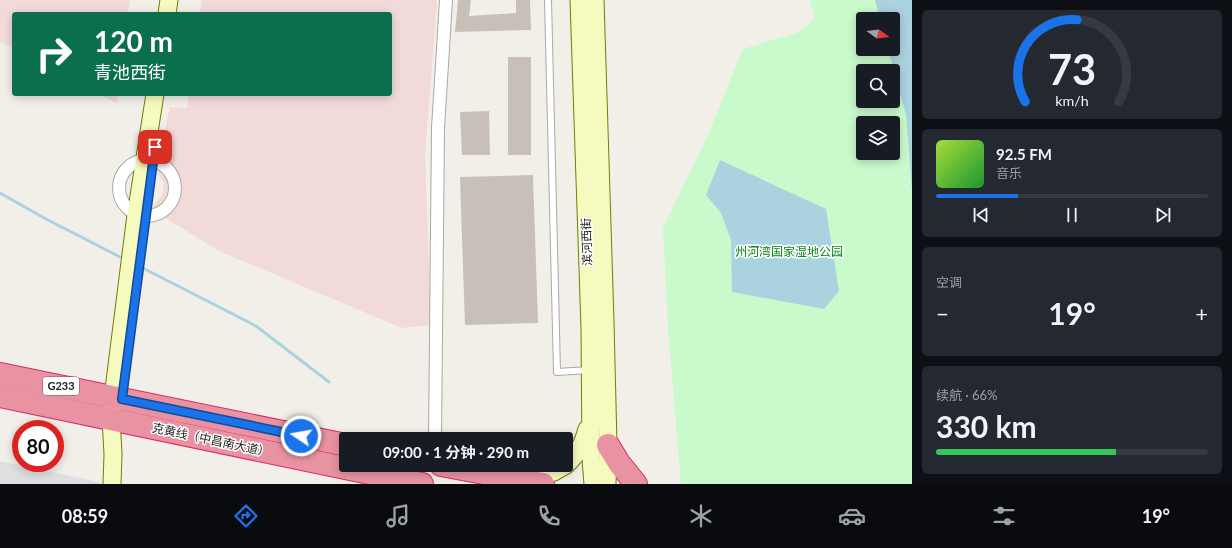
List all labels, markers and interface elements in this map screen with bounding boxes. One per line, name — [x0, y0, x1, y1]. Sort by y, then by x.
north arrow — [856, 12, 900, 56]
map controls — [856, 12, 900, 160]
text: 120 m — [94, 24, 173, 58]
icon: right — [28, 28, 80, 80]
text: 73 — [1048, 44, 1096, 94]
text: 青池西街 — [94, 61, 166, 83]
button: search — [856, 64, 900, 108]
text: km/h — [1055, 92, 1089, 109]
button: layers — [856, 116, 900, 160]
pin — [138, 130, 172, 164]
icon: arrive — [144, 136, 166, 158]
text: 92.5 FM — [996, 145, 1052, 163]
text: 音乐 — [996, 165, 1022, 181]
icon: previous — [970, 204, 992, 226]
icon: pause — [1061, 204, 1083, 226]
icon: next — [1152, 204, 1174, 226]
street label: 滨河西街 — [578, 218, 595, 266]
park label: 州河湾国家湿地公园 — [735, 244, 843, 259]
text: 空调 — [936, 274, 962, 290]
text: 19° — [1048, 295, 1096, 331]
text: − — [936, 300, 949, 327]
text: + — [1195, 300, 1208, 327]
road number: G233 — [43, 377, 79, 395]
text: 续航 · 66% — [936, 387, 998, 403]
text: 330 km — [936, 408, 1037, 444]
position arrow — [280, 415, 322, 457]
speed limit sign: 80 — [12, 420, 64, 472]
street label: 克黄线（中昌南大道） — [151, 420, 271, 459]
text: 09:00 · 1 分钟 · 290 m — [383, 443, 529, 461]
icon: directions — [232, 502, 260, 530]
icon: music — [384, 502, 412, 530]
icon: phone — [535, 502, 563, 530]
icon: climate — [687, 502, 715, 530]
icon: car — [838, 502, 866, 530]
icon: filters — [990, 502, 1018, 530]
text: 08:59 — [62, 505, 108, 527]
text: 19° — [1142, 505, 1170, 527]

